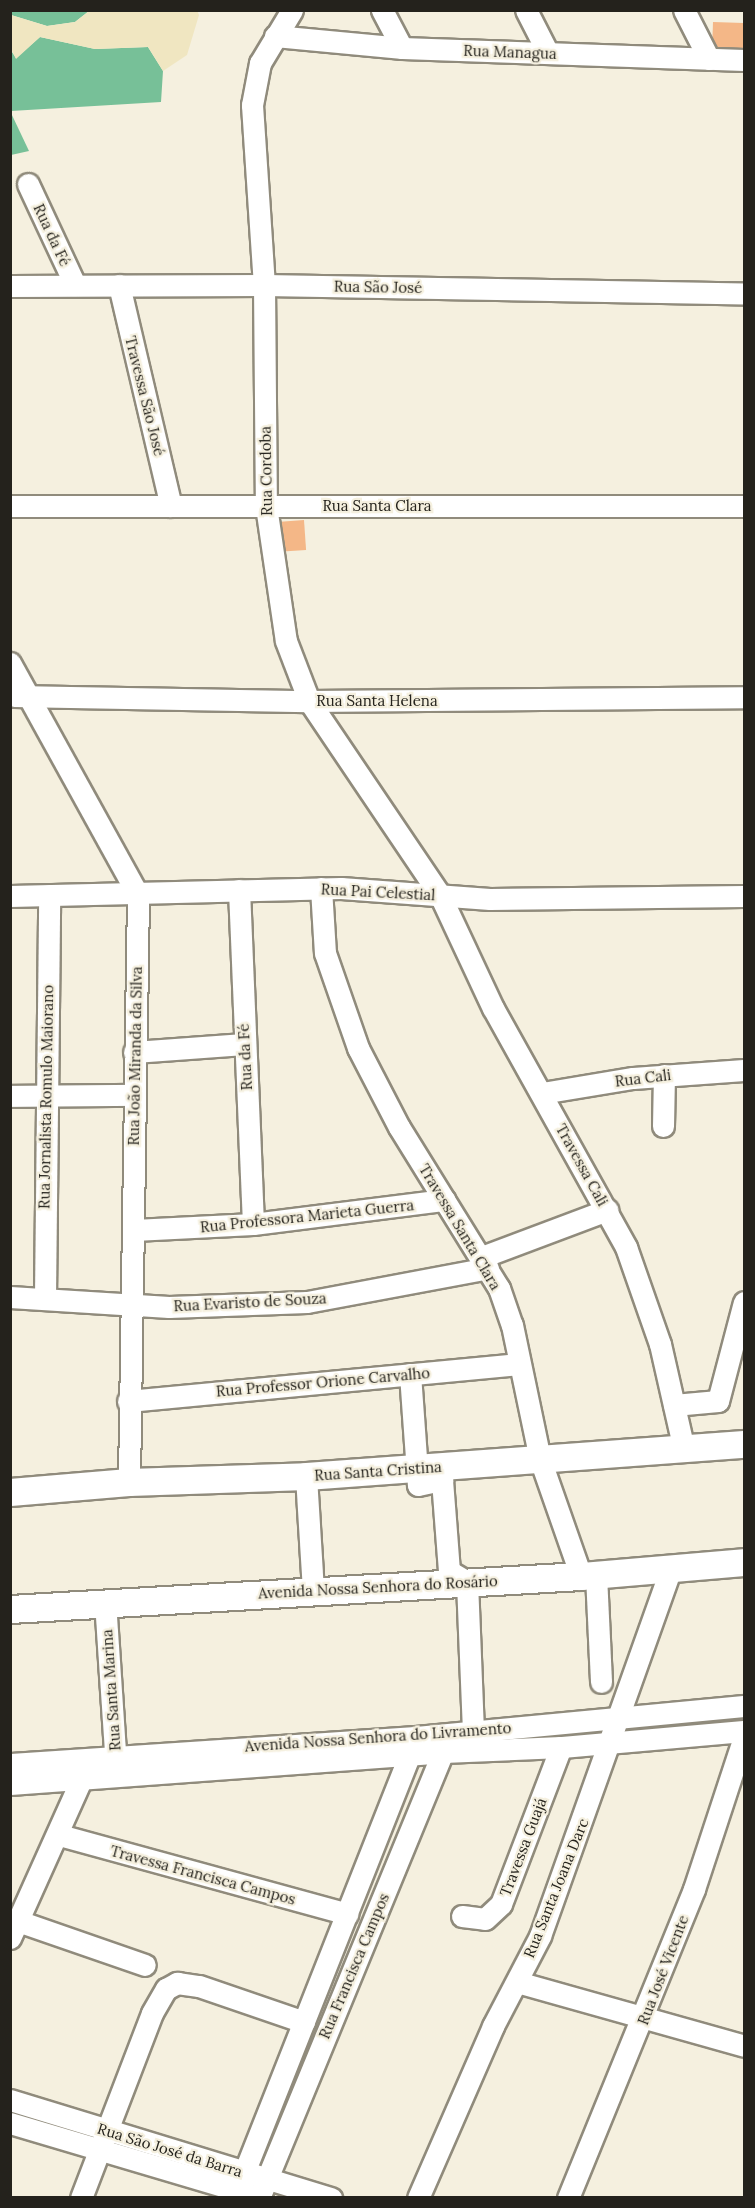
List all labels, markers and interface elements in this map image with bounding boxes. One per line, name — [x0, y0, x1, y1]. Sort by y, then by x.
street label: Rua Managua — [463, 41, 557, 63]
street label: Rua da Fé — [30, 201, 74, 269]
street label: Rua São José — [334, 277, 422, 297]
street label: Travessa São José — [121, 334, 169, 458]
street label: Rua Cordoba — [256, 426, 276, 516]
street label: Rua Santa Clara — [322, 497, 432, 515]
street label: Rua Santa Helena — [316, 692, 438, 710]
street label: Rua Pai Celestial — [320, 880, 436, 904]
street label: Rua João Miranda da Silva — [124, 966, 146, 1146]
street label: Rua Jornalista Romulo Maiorano — [35, 985, 57, 1209]
street label: Rua da Fé — [234, 1023, 256, 1091]
street label: Rua Cali — [614, 1066, 672, 1090]
street label: Travessa Cali — [552, 1121, 612, 1209]
street label: Travessa Santa Clara — [415, 1161, 505, 1293]
street label: Rua Professora Marieta Guerra — [199, 1196, 415, 1236]
street label: Rua Evaristo de Souza — [173, 1289, 327, 1315]
street label: Rua Professor Orione Carvalho — [215, 1364, 431, 1400]
street label: Rua Santa Cristina — [314, 1458, 442, 1484]
street label: Avenida Nossa Senhora do Rosário — [258, 1572, 498, 1602]
street label: Rua Santa Marina — [98, 1629, 124, 1751]
street label: Avenida Nossa Senhora do Livramento — [244, 1719, 512, 1755]
street label: Travessa Guajá — [496, 1795, 550, 1899]
street label: Rua Santa Joana Darc — [520, 1816, 592, 1960]
street label: Travessa Francisca Campos — [108, 1842, 298, 1908]
street label: Rua Francisca Campos — [315, 1890, 393, 2042]
street label: Rua José Vicente — [634, 1913, 692, 2027]
street label: Rua São José da Barra — [95, 2119, 245, 2181]

